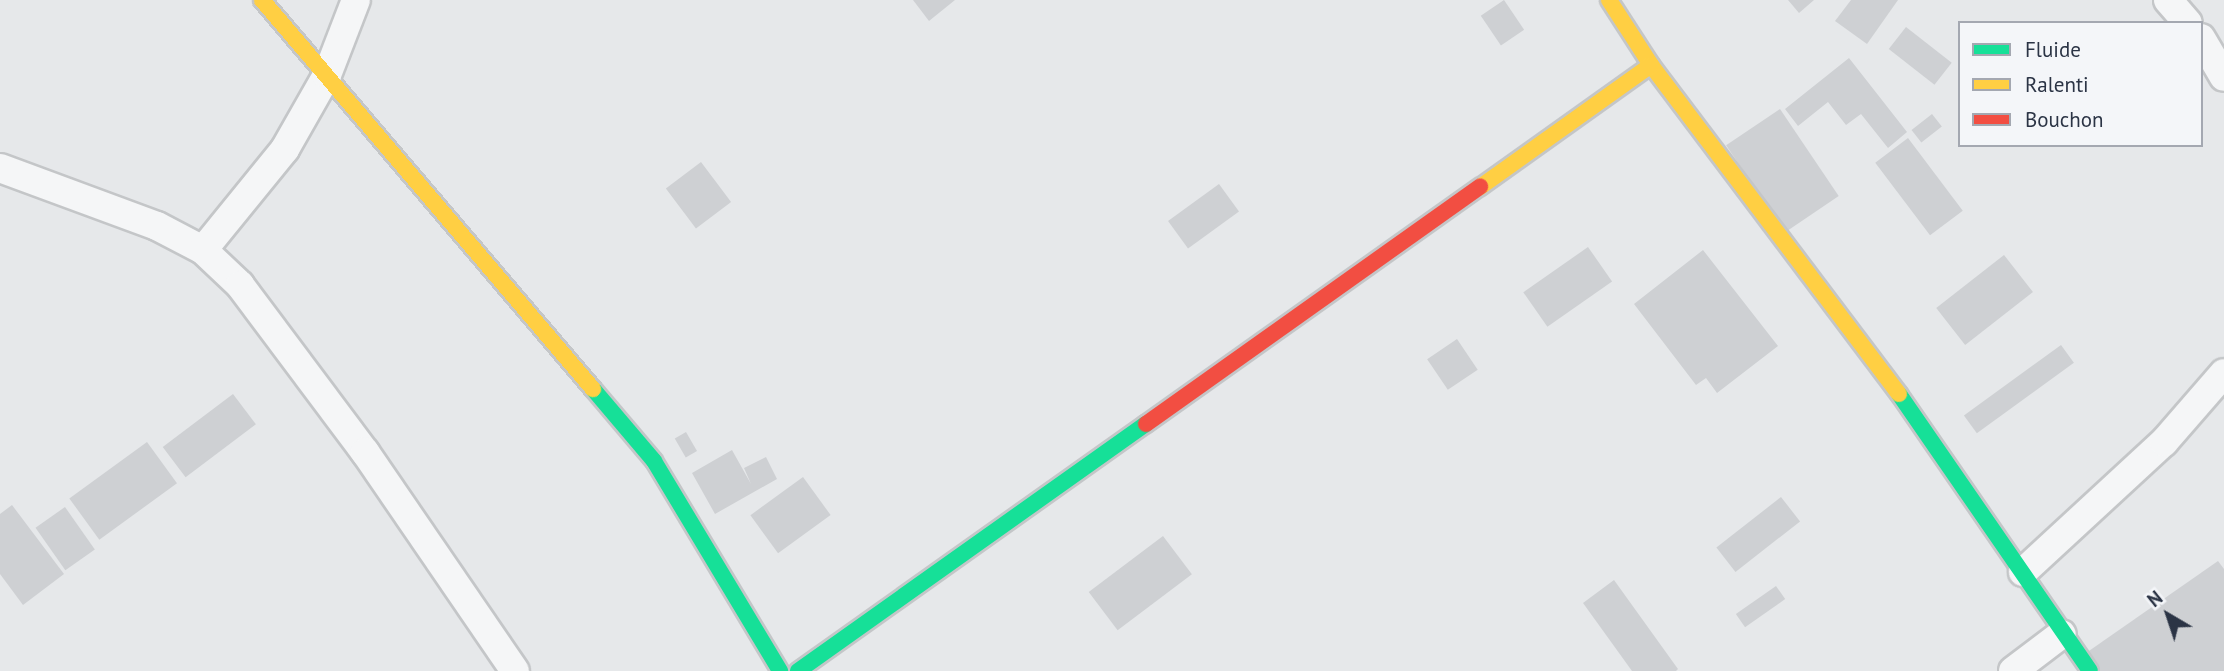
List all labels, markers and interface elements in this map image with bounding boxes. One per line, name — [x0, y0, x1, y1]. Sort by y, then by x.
legend — [1958, 21, 2203, 147]
text: Fluide — [2025, 36, 2081, 63]
text: Ralenti — [2025, 71, 2089, 98]
text: Bouchon — [2025, 106, 2104, 133]
north arrow — [2133, 580, 2203, 650]
text: N — [2142, 585, 2167, 612]

